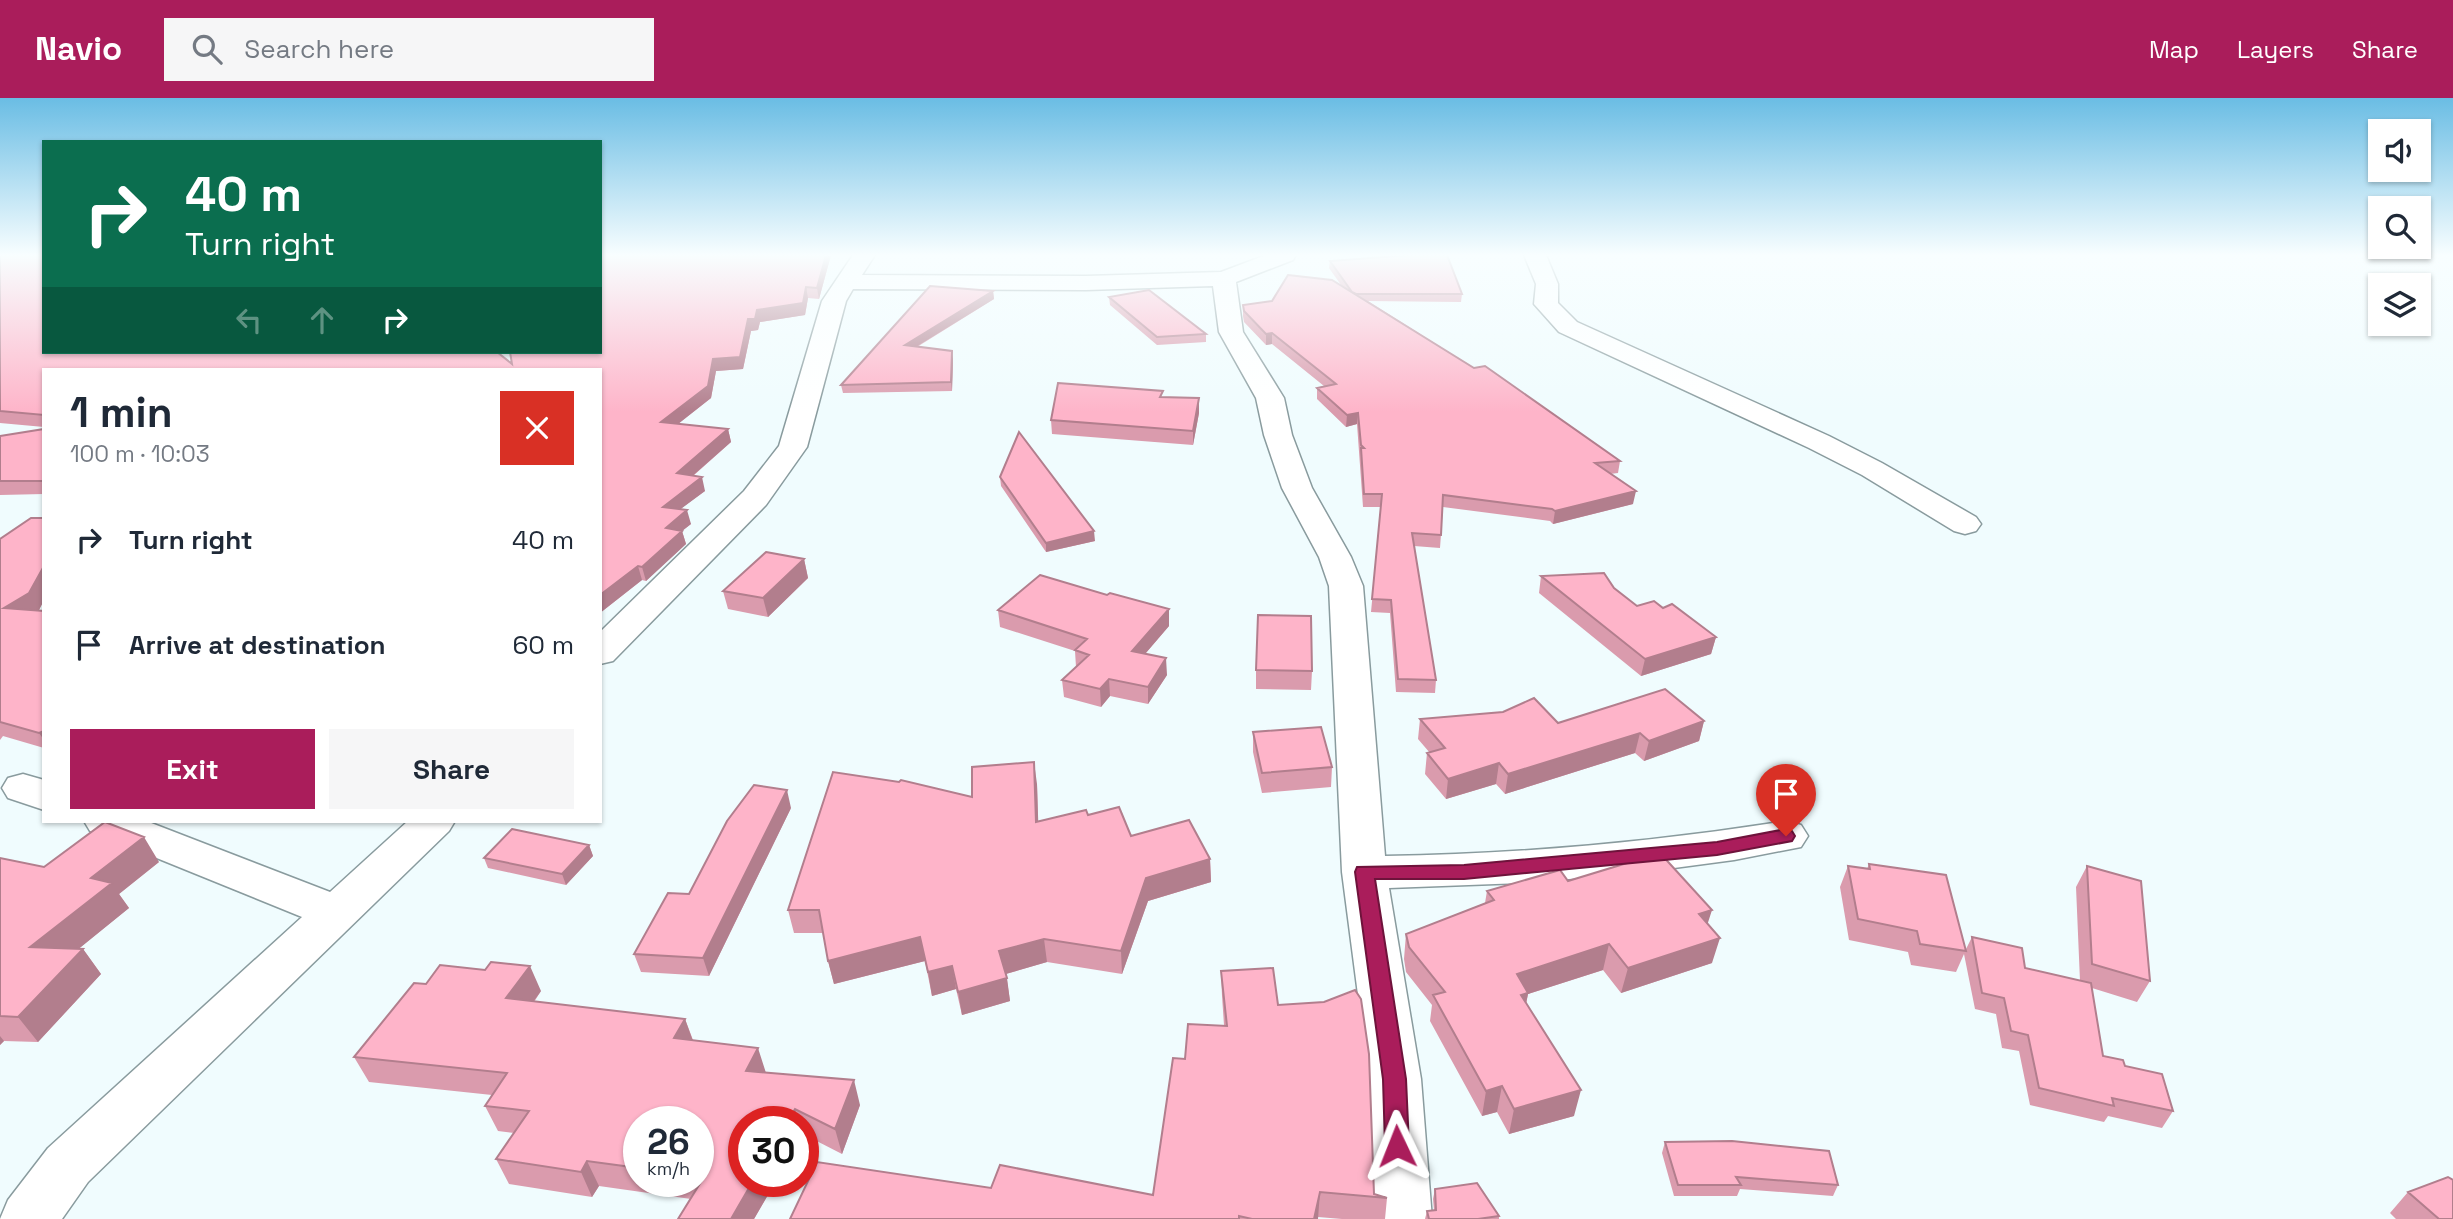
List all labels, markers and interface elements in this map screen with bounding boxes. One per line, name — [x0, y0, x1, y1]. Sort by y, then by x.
search box — [164, 18, 654, 81]
text: Navio — [35, 28, 122, 70]
icon: search — [188, 30, 226, 68]
text: Search here — [244, 32, 394, 66]
text: Map — [2149, 34, 2199, 65]
text: Layers — [2237, 34, 2314, 65]
text: Share — [2352, 34, 2418, 65]
map controls — [2368, 119, 2431, 336]
button: sound — [2368, 119, 2431, 182]
text: 40 m — [185, 163, 302, 225]
icon: right — [70, 168, 161, 259]
button: search — [2368, 196, 2431, 259]
text: Turn right — [185, 224, 335, 264]
button: layers — [2368, 273, 2431, 336]
icon: left — [230, 301, 268, 339]
icon: ahead — [303, 301, 341, 339]
icon: right — [376, 301, 414, 339]
text: 1 min — [70, 386, 173, 439]
button: close — [500, 391, 574, 465]
text: 100 m · 10:03 — [70, 439, 210, 469]
icon: right — [70, 521, 108, 559]
text: Turn right — [129, 523, 253, 557]
text: 40 m — [512, 523, 574, 557]
icon: arrive — [70, 626, 108, 664]
text: Arrive at destination — [129, 628, 386, 662]
text: 60 m — [512, 628, 574, 662]
button: Exit — [70, 729, 315, 809]
button: Share — [329, 729, 574, 809]
pin — [1756, 764, 1816, 836]
icon: arrive — [1767, 775, 1805, 813]
speed limit sign: 30 — [728, 1106, 819, 1197]
position arrow — [1360, 1109, 1434, 1183]
text: 26 — [647, 1120, 690, 1164]
text: km/h — [647, 1157, 690, 1180]

